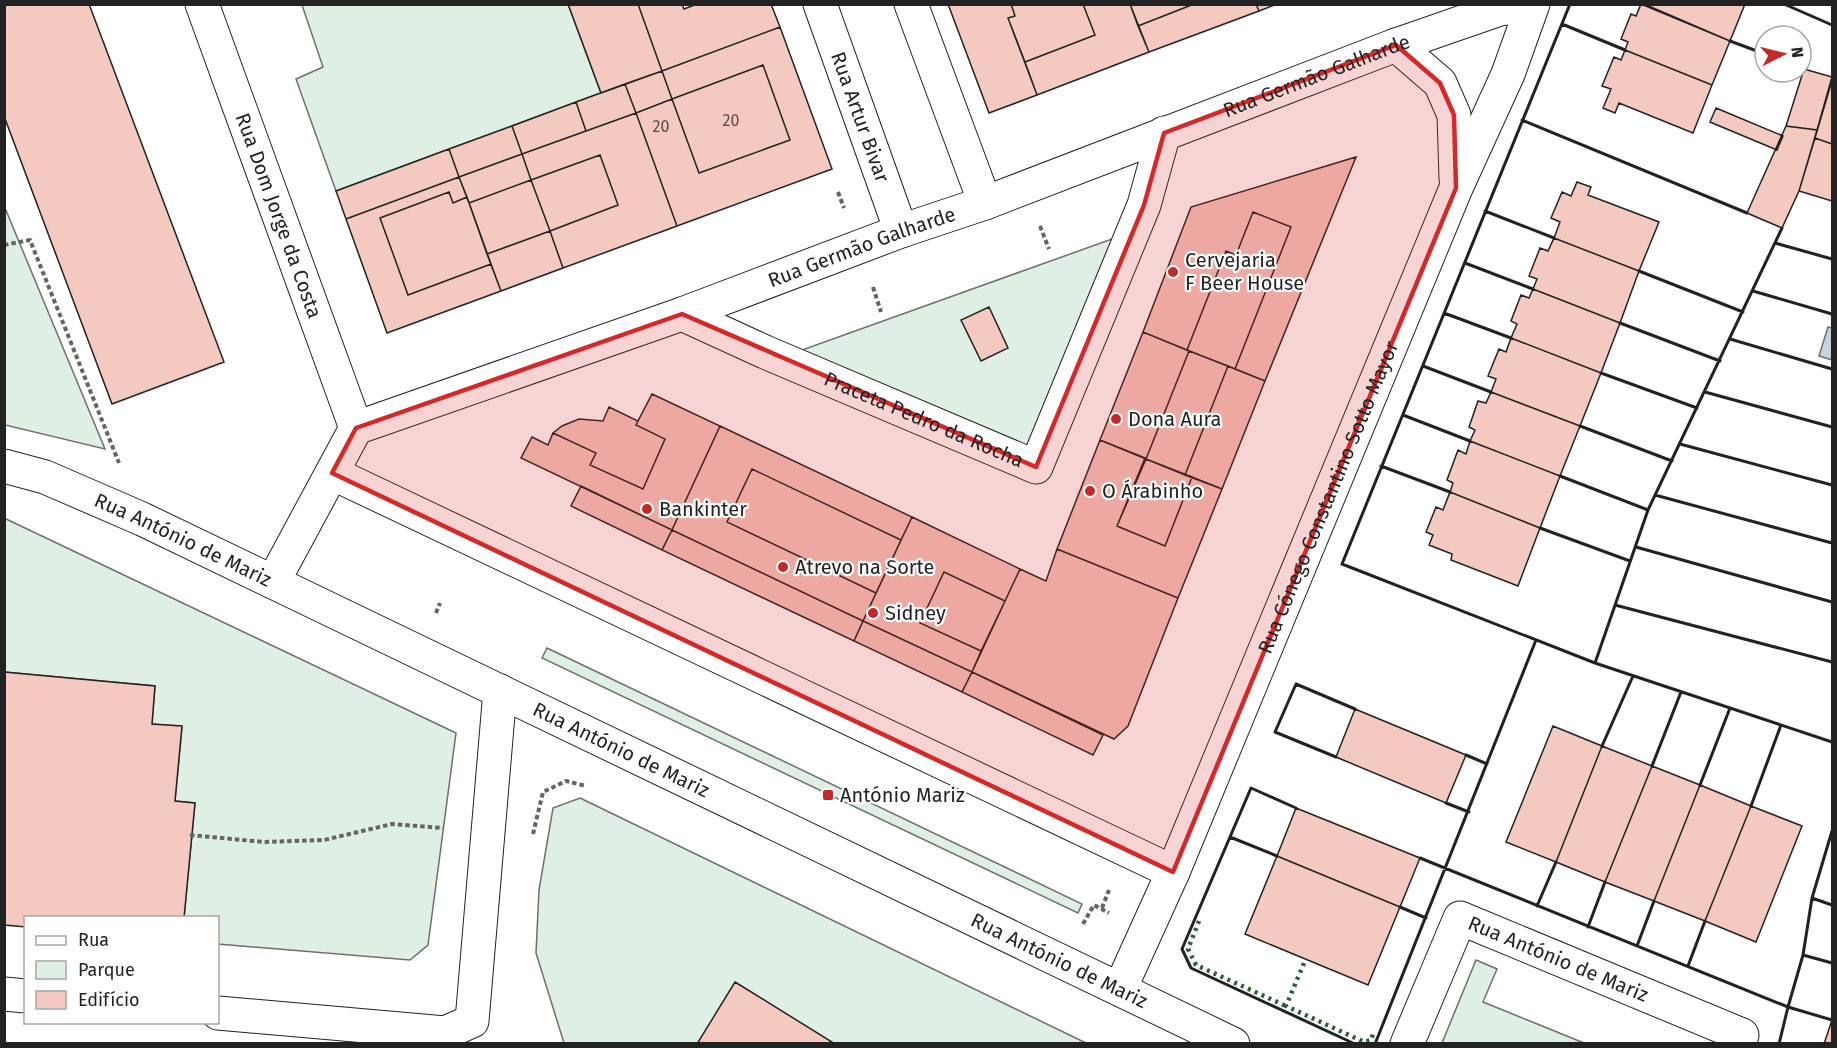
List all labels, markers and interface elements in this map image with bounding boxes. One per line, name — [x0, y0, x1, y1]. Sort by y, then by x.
north arrow — [1753, 24, 1813, 84]
street label: Rua Germão Galharde — [1220, 29, 1413, 122]
text: N — [1787, 46, 1807, 59]
street label: Rua Artur Bivar — [826, 48, 895, 186]
street label: Rua Dom Jorge da Costa — [231, 110, 327, 321]
house number: 20 — [723, 111, 739, 130]
house number: 20 — [653, 117, 669, 136]
street label: Rua Germão Galharde — [764, 202, 958, 292]
place label: Cervejaria F Beer House — [1185, 248, 1304, 295]
marker: Cervejaria F Beer House — [1166, 265, 1180, 279]
street label: Rua Cónego Constantino Sotto Mayor — [1253, 337, 1404, 657]
street label: Praceta Pedro da Rocha — [821, 367, 1027, 472]
place label: Dona Aura — [1128, 407, 1221, 431]
marker: Dona Aura — [1109, 412, 1123, 426]
place label: O Árabinho — [1102, 479, 1203, 503]
marker: O Árabinho — [1083, 484, 1097, 498]
street label: Rua António de Mariz — [91, 488, 276, 592]
place label: Bankinter — [659, 497, 747, 521]
marker: Bankinter — [640, 502, 654, 516]
place label: Atrevo na Sorte — [795, 555, 934, 579]
marker: Atrevo na Sorte — [776, 560, 790, 574]
place label: Sidney — [885, 601, 946, 625]
marker: Sidney — [866, 606, 880, 620]
street label: Rua António de Mariz — [529, 697, 714, 802]
place label: António Mariz — [840, 783, 965, 807]
marker: António Mariz — [821, 788, 835, 802]
street label: Rua António de Mariz — [967, 908, 1152, 1013]
street label: Rua António de Mariz — [1465, 911, 1652, 1007]
legend — [24, 916, 219, 1024]
text: Rua — [78, 929, 109, 951]
text: Parque — [78, 959, 135, 981]
text: Edifício — [78, 989, 140, 1011]

